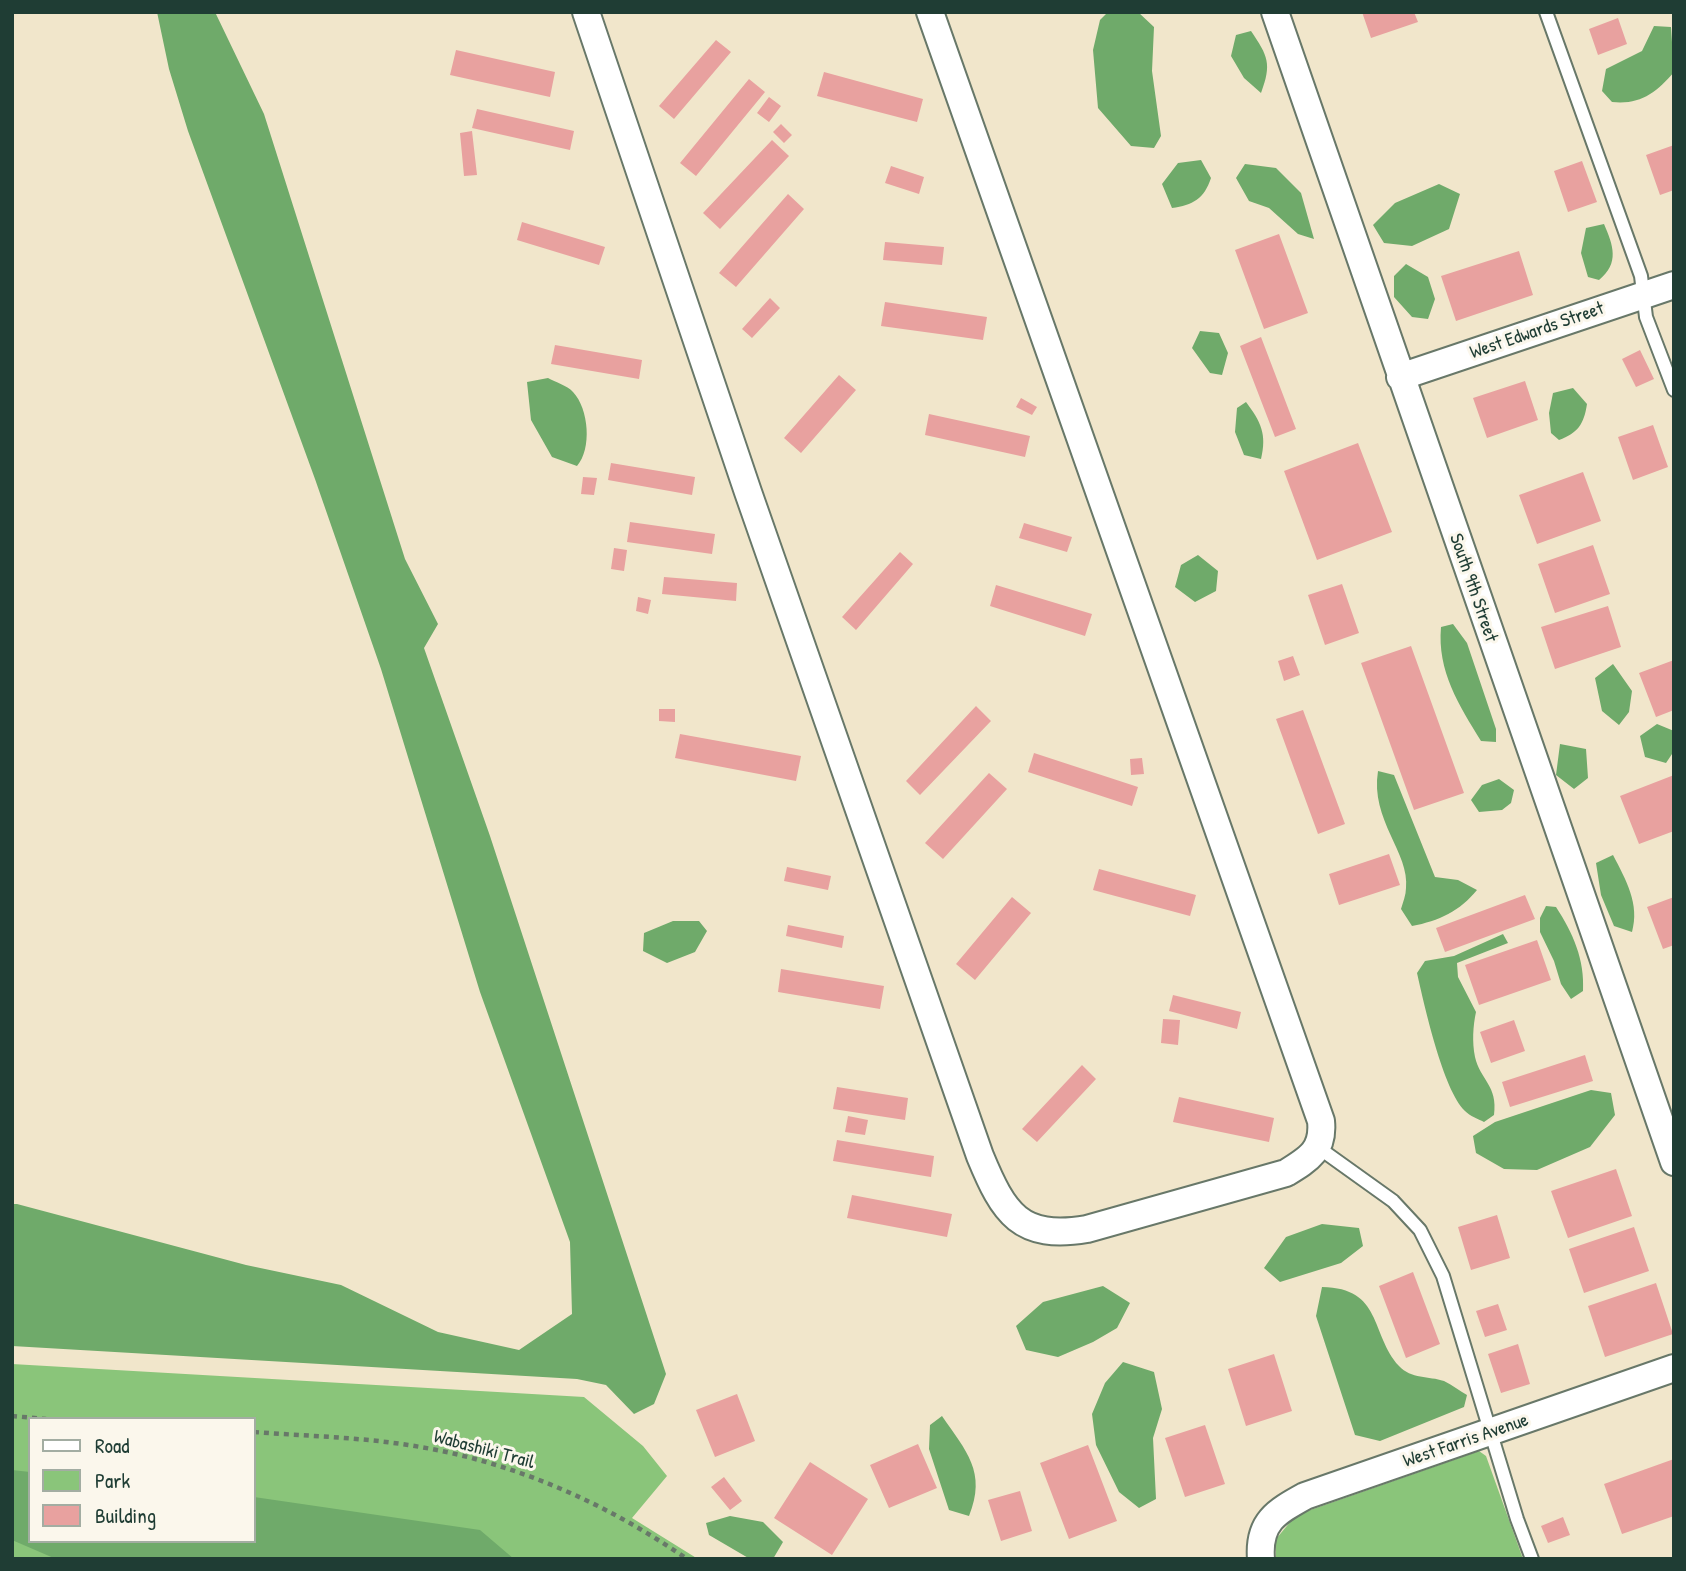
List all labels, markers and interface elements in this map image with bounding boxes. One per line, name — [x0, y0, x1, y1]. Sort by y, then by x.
street label: West Edwards Street — [1467, 297, 1607, 365]
street label: South 9th Street — [1444, 531, 1502, 645]
street label: West Farris Avenue — [1400, 1409, 1532, 1473]
legend — [28, 1417, 256, 1543]
street label: Wabashiki Trail — [431, 1426, 537, 1474]
text: Road — [95, 1431, 129, 1460]
text: Park — [95, 1466, 130, 1495]
text: Building — [95, 1501, 156, 1530]

